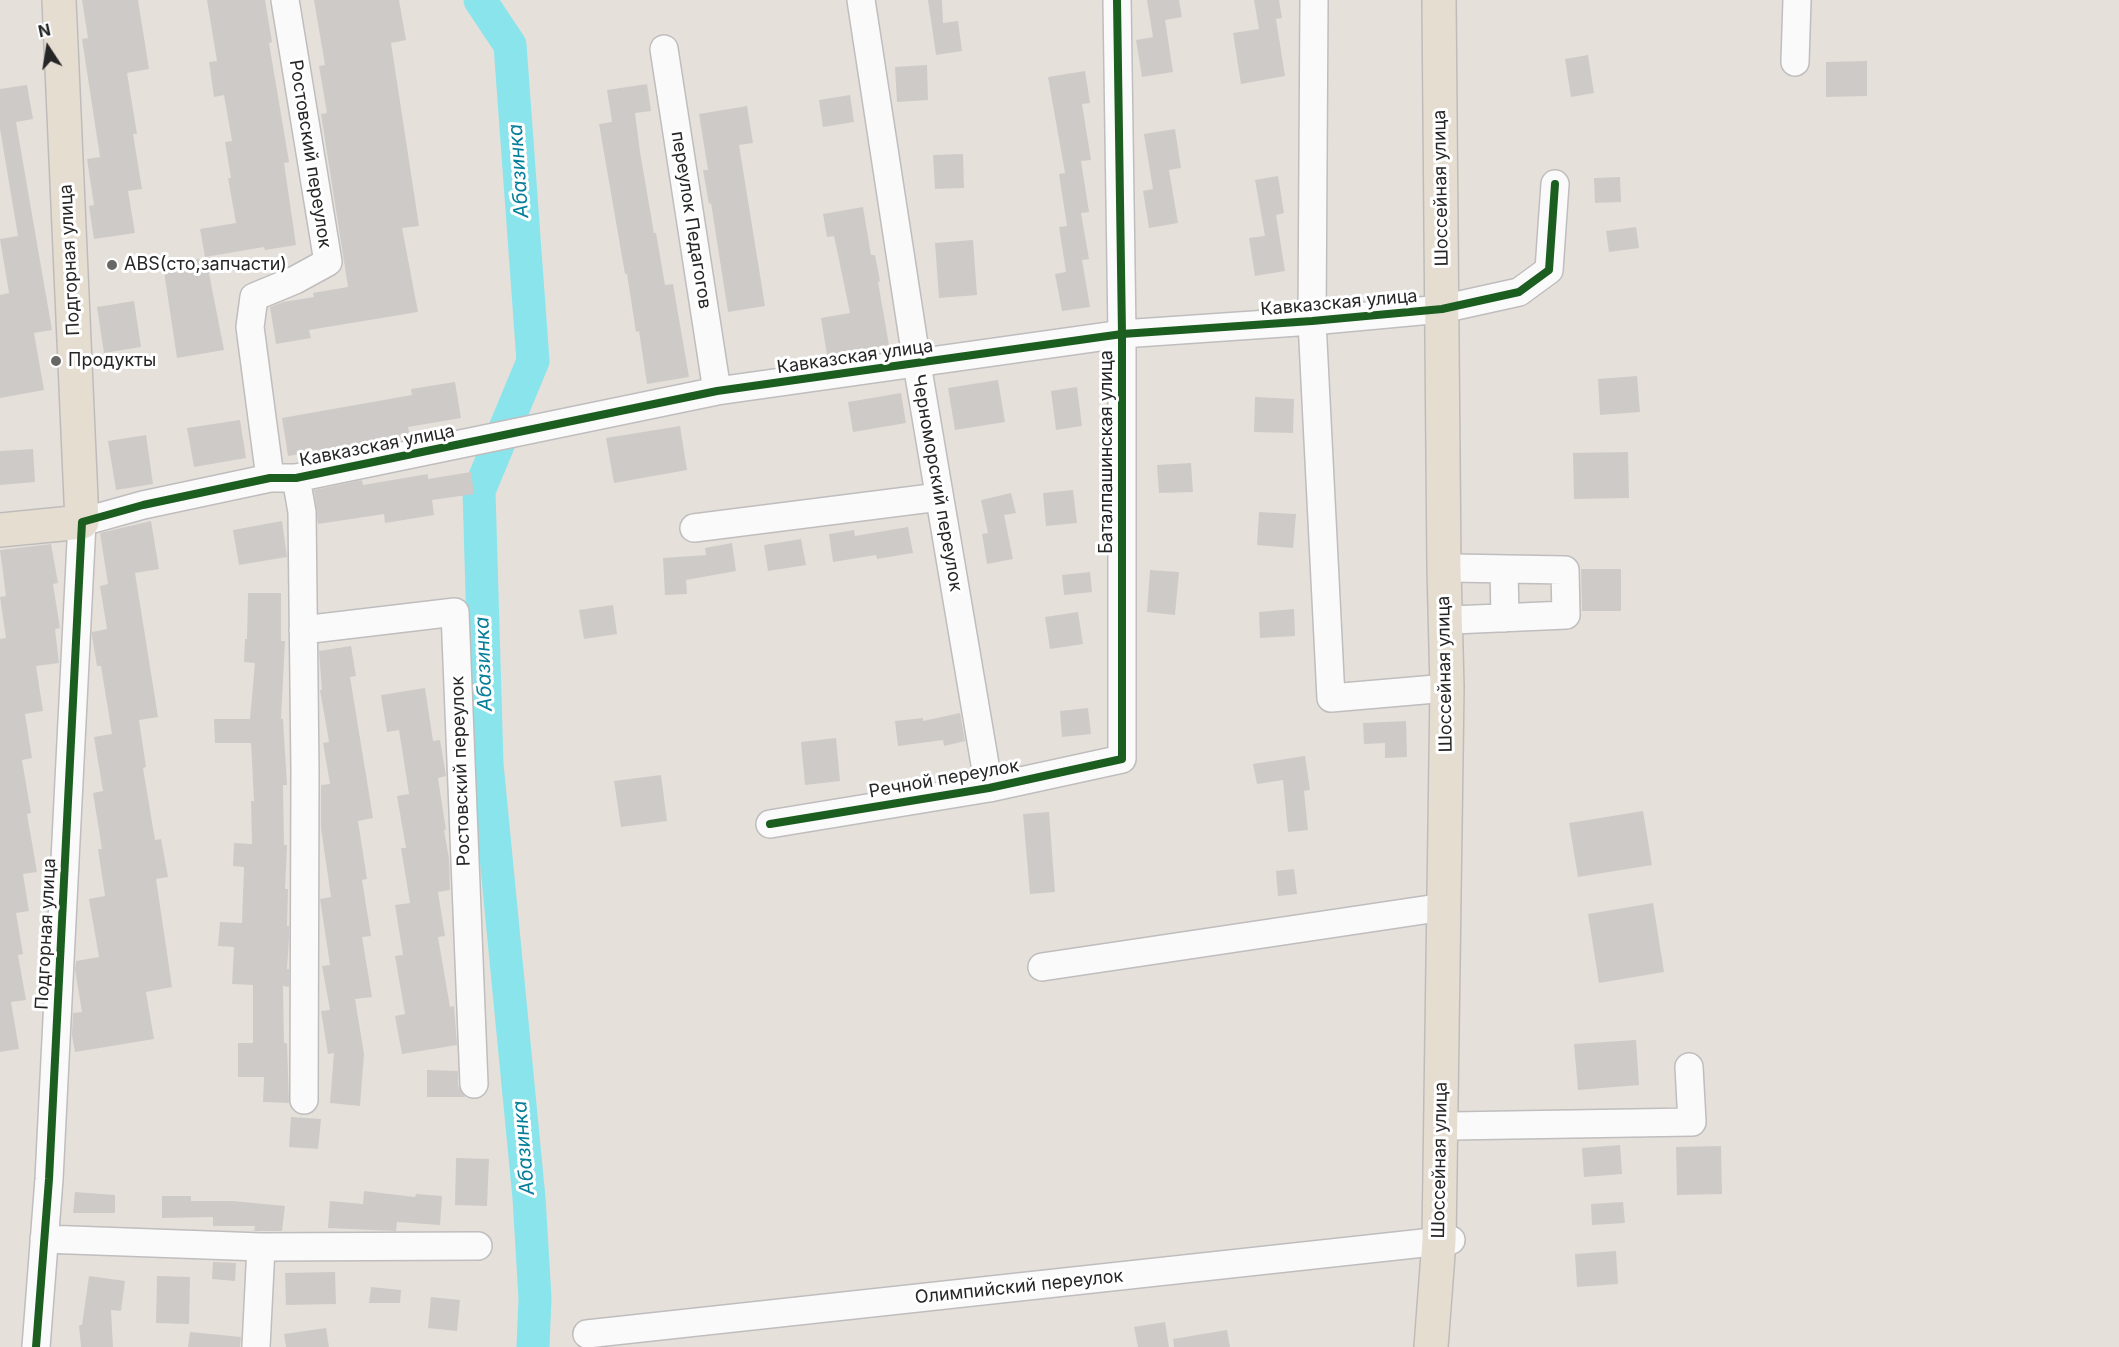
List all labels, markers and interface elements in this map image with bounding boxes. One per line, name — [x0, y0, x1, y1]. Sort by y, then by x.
north arrow — [18, 18, 78, 78]
text: N — [36, 19, 52, 41]
street label: Ростовский переулок — [284, 58, 336, 250]
street label: Шоссейная улица — [1429, 109, 1453, 267]
water label: Абазинка — [504, 123, 534, 219]
street label: переулок Педагогов — [666, 130, 716, 310]
street label: Подгорная улица — [55, 184, 85, 336]
place label: ABS(сто,запчасти) — [124, 254, 287, 276]
marker: ABS(сто,запчасти) — [105, 258, 119, 272]
street label: Кавказская улица — [1260, 285, 1418, 321]
street label: Кавказская улица — [776, 335, 934, 379]
place label: Продукты — [68, 350, 156, 372]
street label: Баталпашинская улица — [1096, 350, 1118, 554]
marker: Продукты — [49, 354, 63, 368]
street label: Черноморский переулок — [907, 373, 967, 593]
street label: Кавказская улица — [298, 420, 456, 472]
street label: Шоссейная улица — [1433, 595, 1457, 753]
water label: Абазинка — [470, 616, 498, 712]
street label: Ростовский переулок — [447, 676, 475, 866]
street label: Речной переулок — [867, 755, 1021, 803]
street label: Подгорная улица — [31, 858, 61, 1010]
street label: Шоссейная улица — [1428, 1081, 1452, 1239]
water label: Абазинка — [508, 1100, 540, 1196]
street label: Олимпийский переулок — [914, 1265, 1124, 1309]

